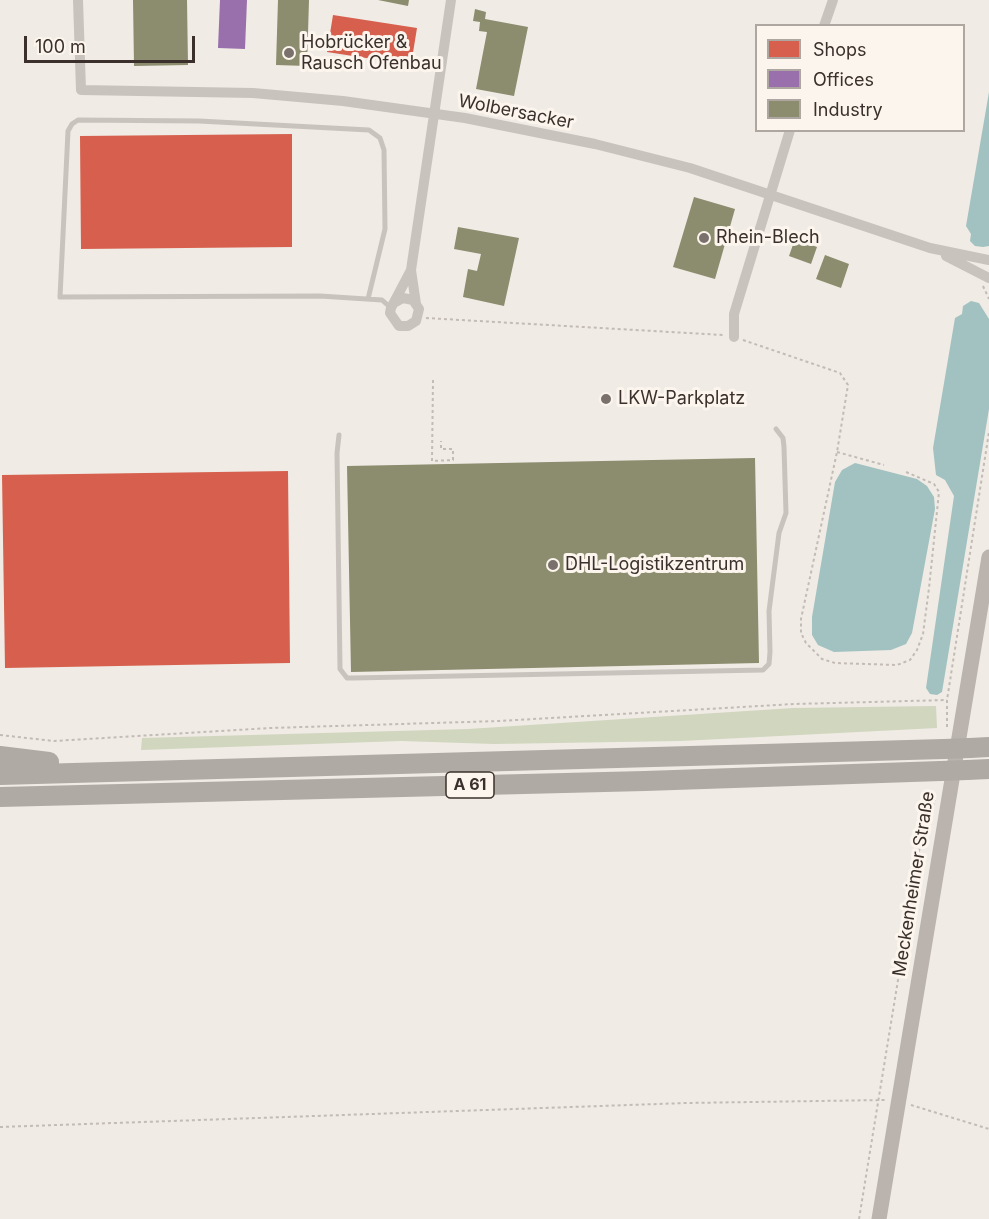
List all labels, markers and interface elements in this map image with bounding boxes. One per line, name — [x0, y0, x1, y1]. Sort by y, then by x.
scale bar — [27, 24, 198, 62]
legend — [755, 24, 965, 132]
place label: Hobrücker & Rausch Ofenbau — [301, 32, 442, 74]
text: 100 m — [35, 36, 86, 57]
text: Shops — [813, 39, 867, 60]
marker: Hobrücker & Rausch Ofenbau — [282, 46, 296, 60]
text: Offices — [813, 69, 874, 90]
street label: Wolbersacker — [457, 90, 575, 134]
text: Industry — [813, 99, 883, 120]
place label: Rhein-Blech — [716, 227, 820, 249]
marker: Rhein-Blech — [697, 231, 711, 245]
place label: LKW-Parkplatz — [618, 388, 745, 410]
marker: LKW-Parkplatz — [599, 392, 613, 406]
place label: DHL-Logistikzentrum — [565, 554, 744, 576]
marker: DHL-Logistikzentrum — [546, 558, 560, 572]
road number: A 61 — [446, 772, 494, 798]
street label: Meckenheimer Straße — [889, 790, 939, 978]

